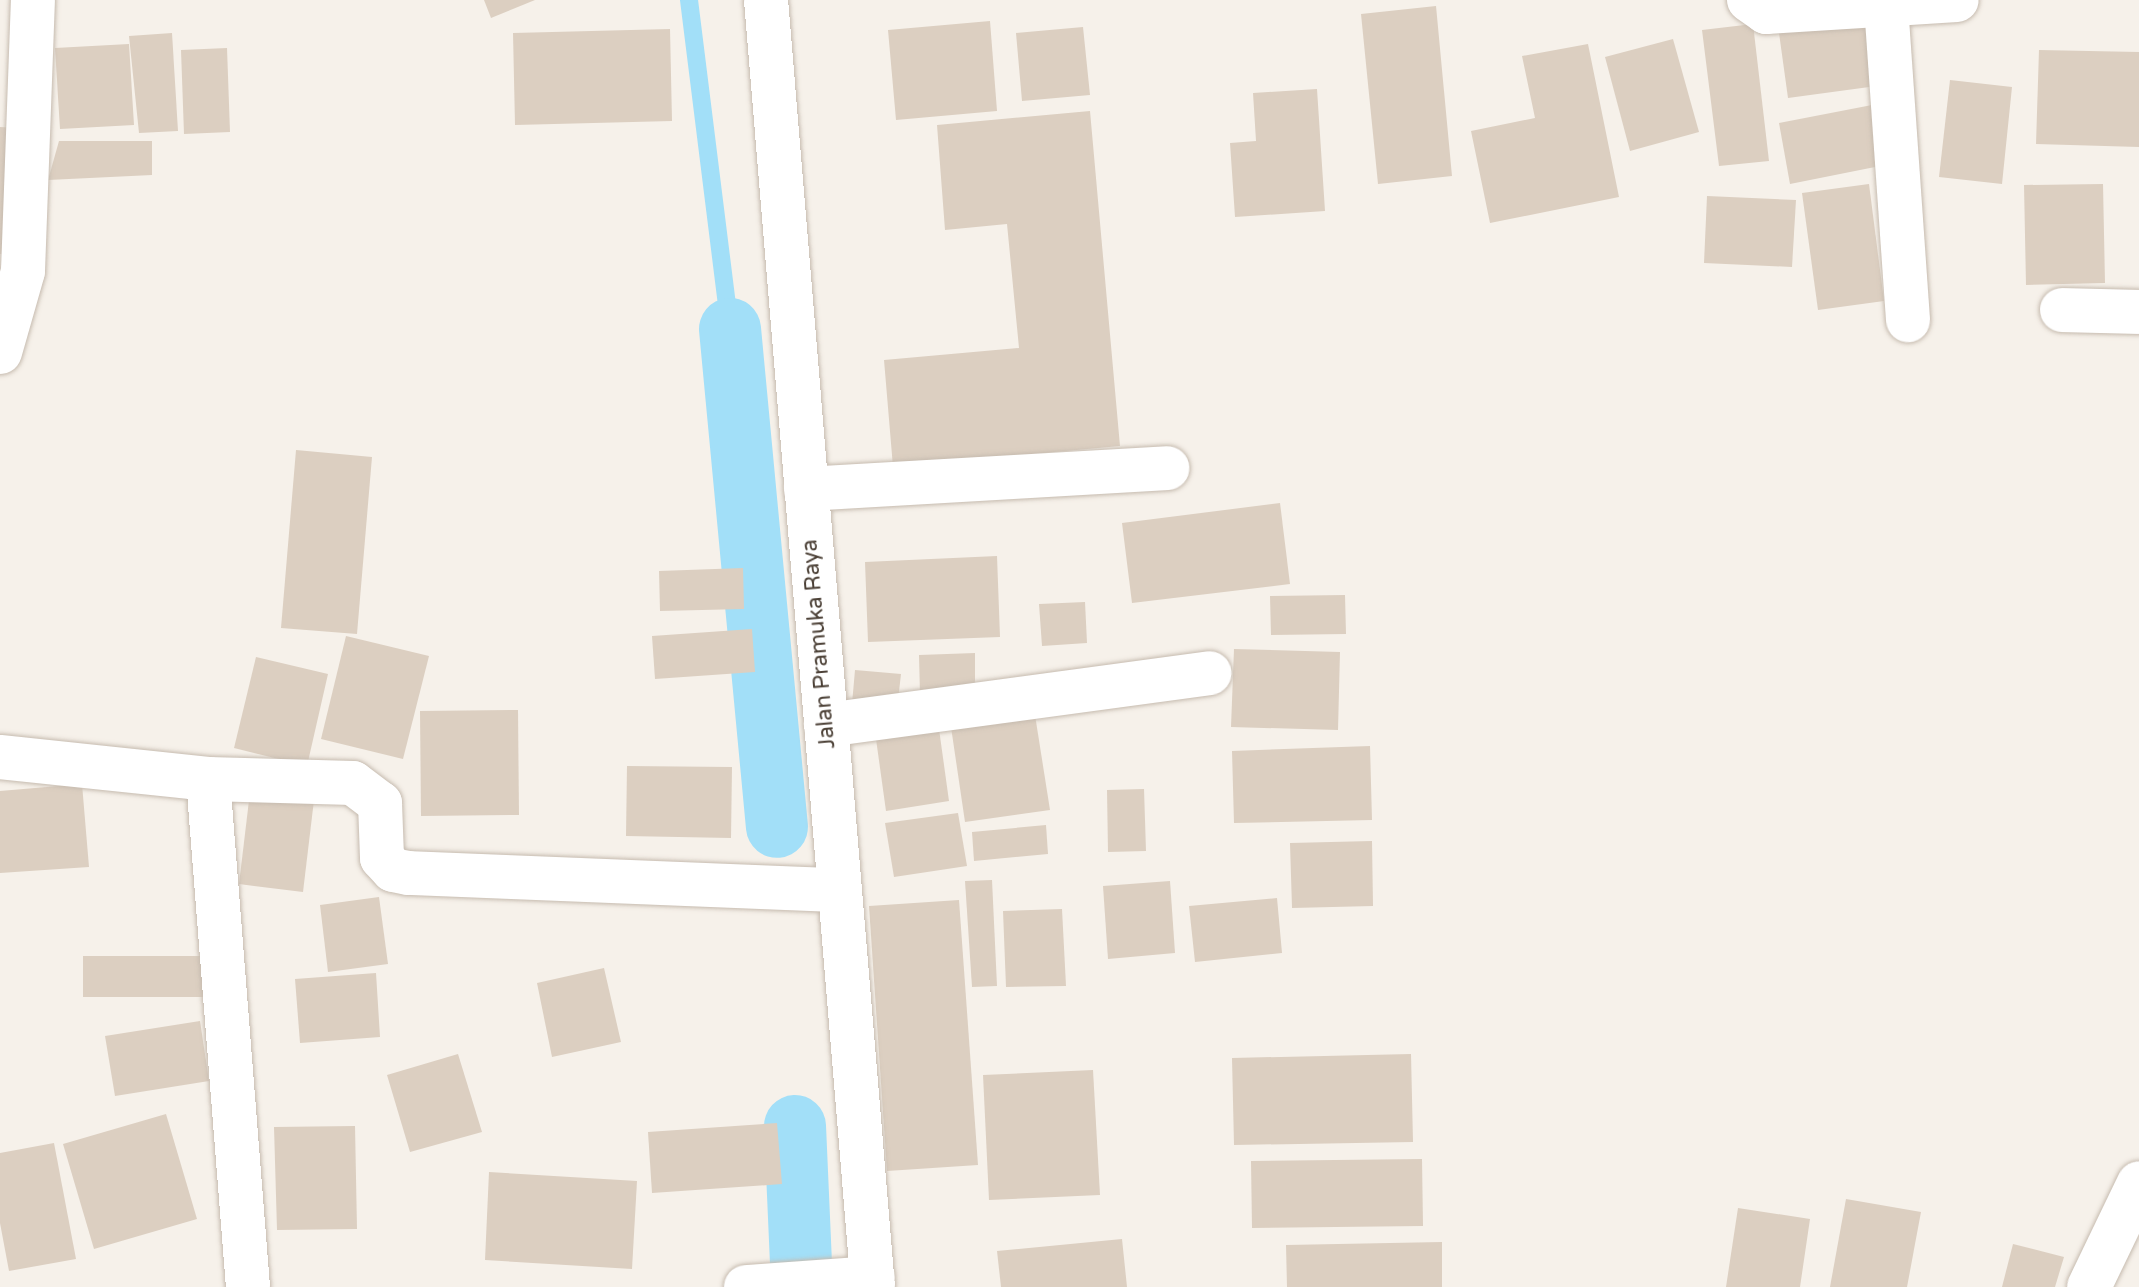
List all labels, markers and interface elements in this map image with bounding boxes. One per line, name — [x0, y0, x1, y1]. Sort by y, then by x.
street label: Jalan Pramuka Raya — [797, 538, 841, 750]

